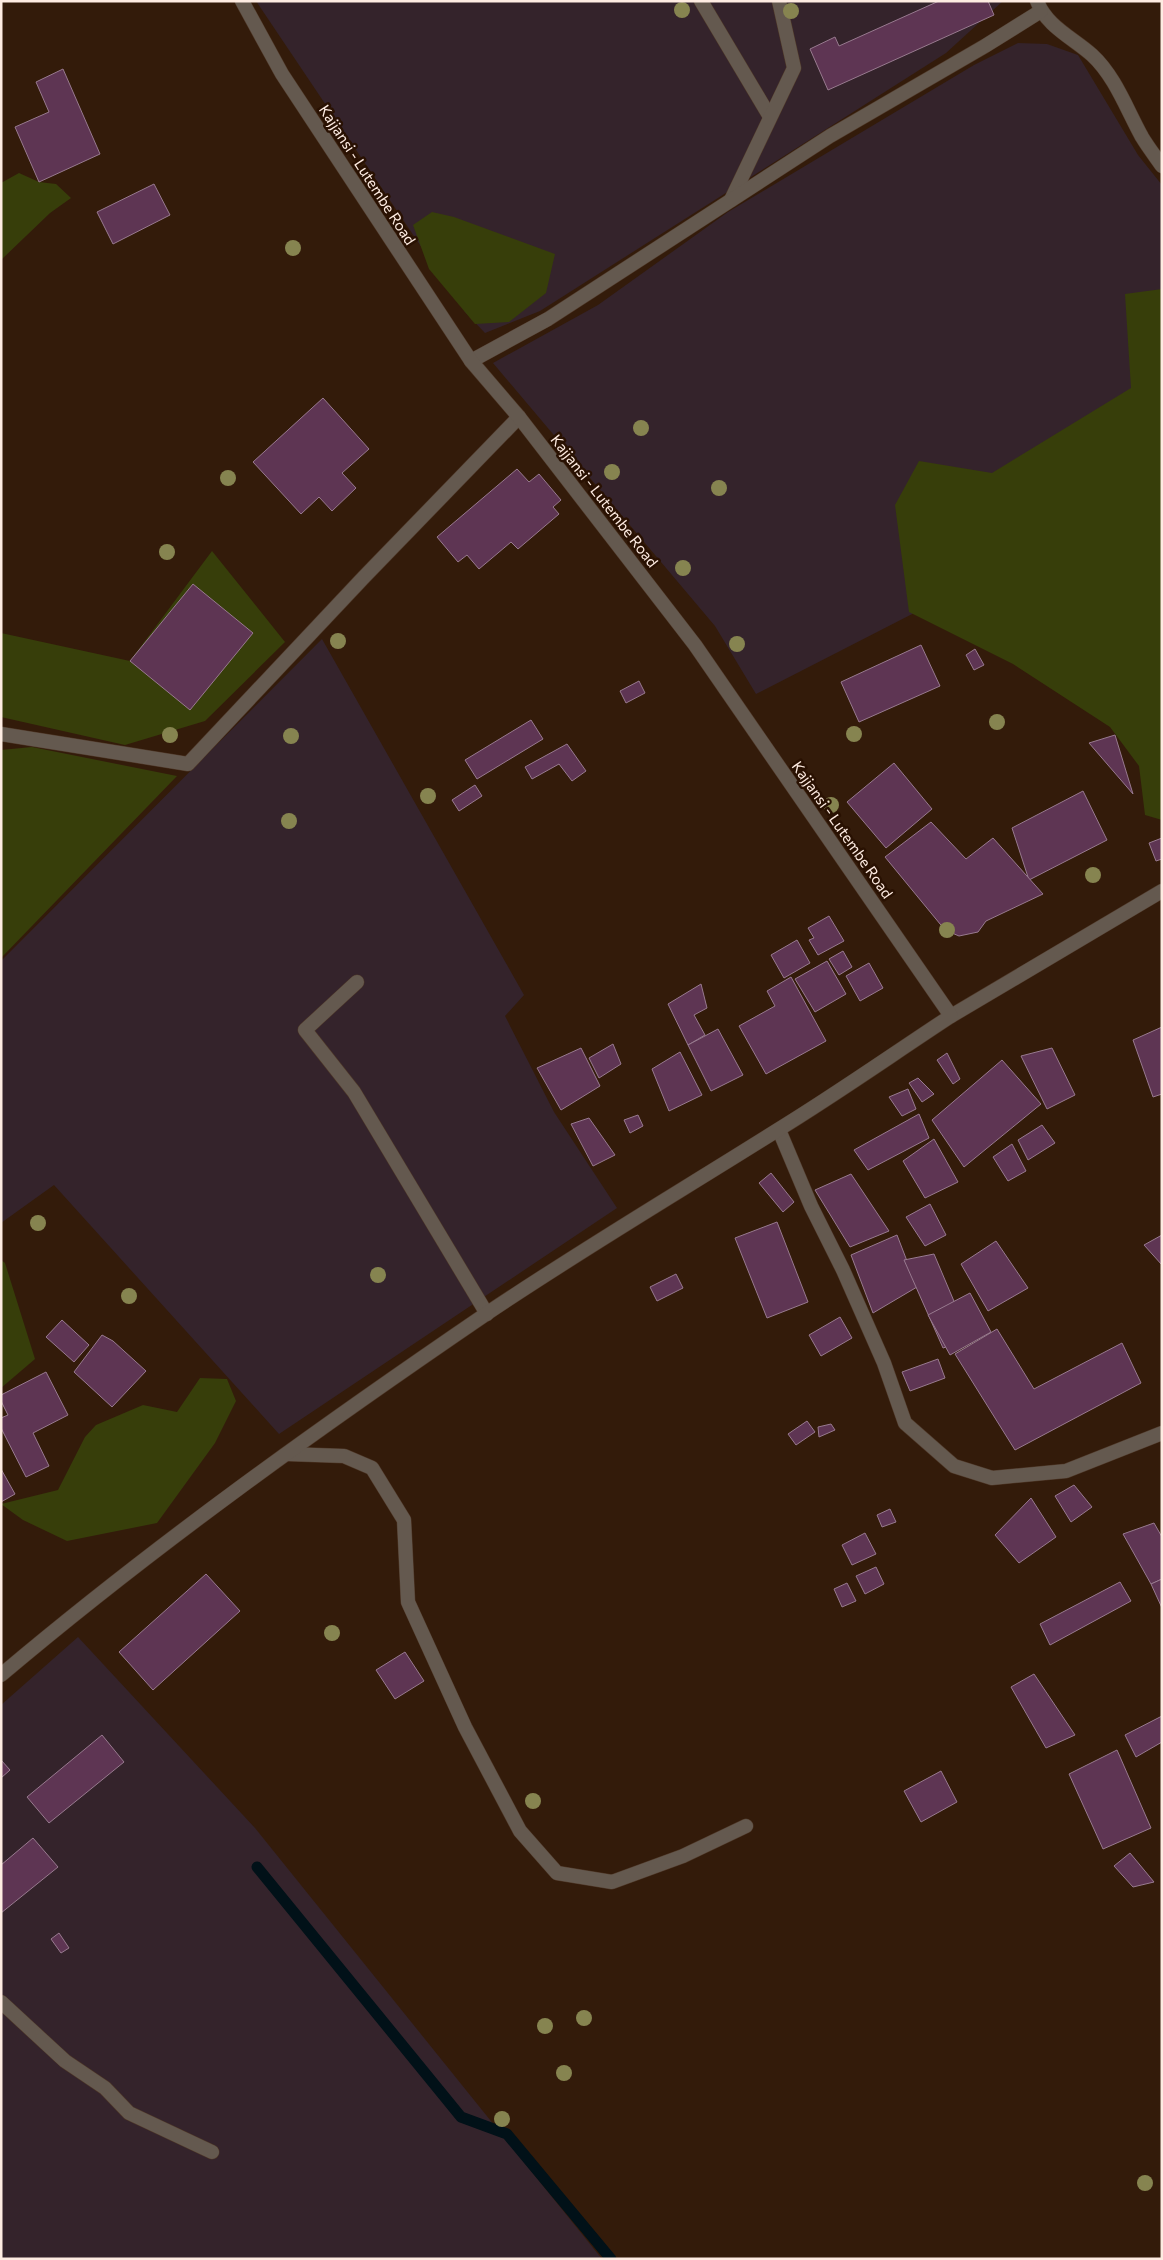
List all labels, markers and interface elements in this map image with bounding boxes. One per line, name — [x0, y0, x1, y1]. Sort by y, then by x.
street label: Kajjansi - Lutembe Road — [316, 101, 420, 248]
street label: Kajjansi - Lutembe Road — [547, 430, 662, 570]
street label: Kajjansi - Lutembe Road — [789, 757, 897, 902]

